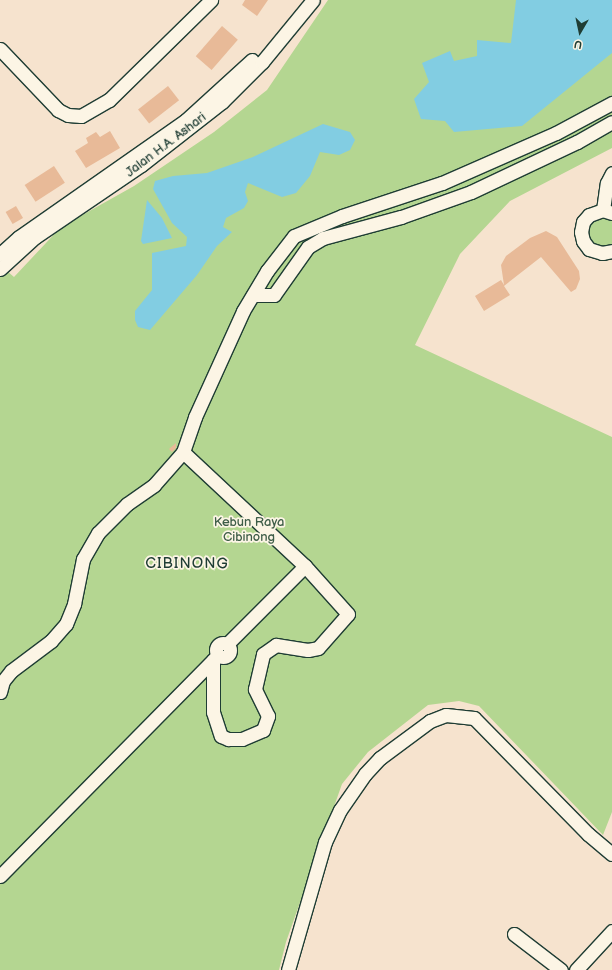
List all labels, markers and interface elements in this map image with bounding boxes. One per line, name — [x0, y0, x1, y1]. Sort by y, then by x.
north arrow — [560, 12, 600, 52]
text: U — [573, 37, 583, 51]
street label: Jalan H.A. Ashari — [123, 110, 209, 180]
park label: Kebun Raya Cibinong — [214, 515, 284, 546]
district label: CIBINONG — [145, 555, 229, 573]

